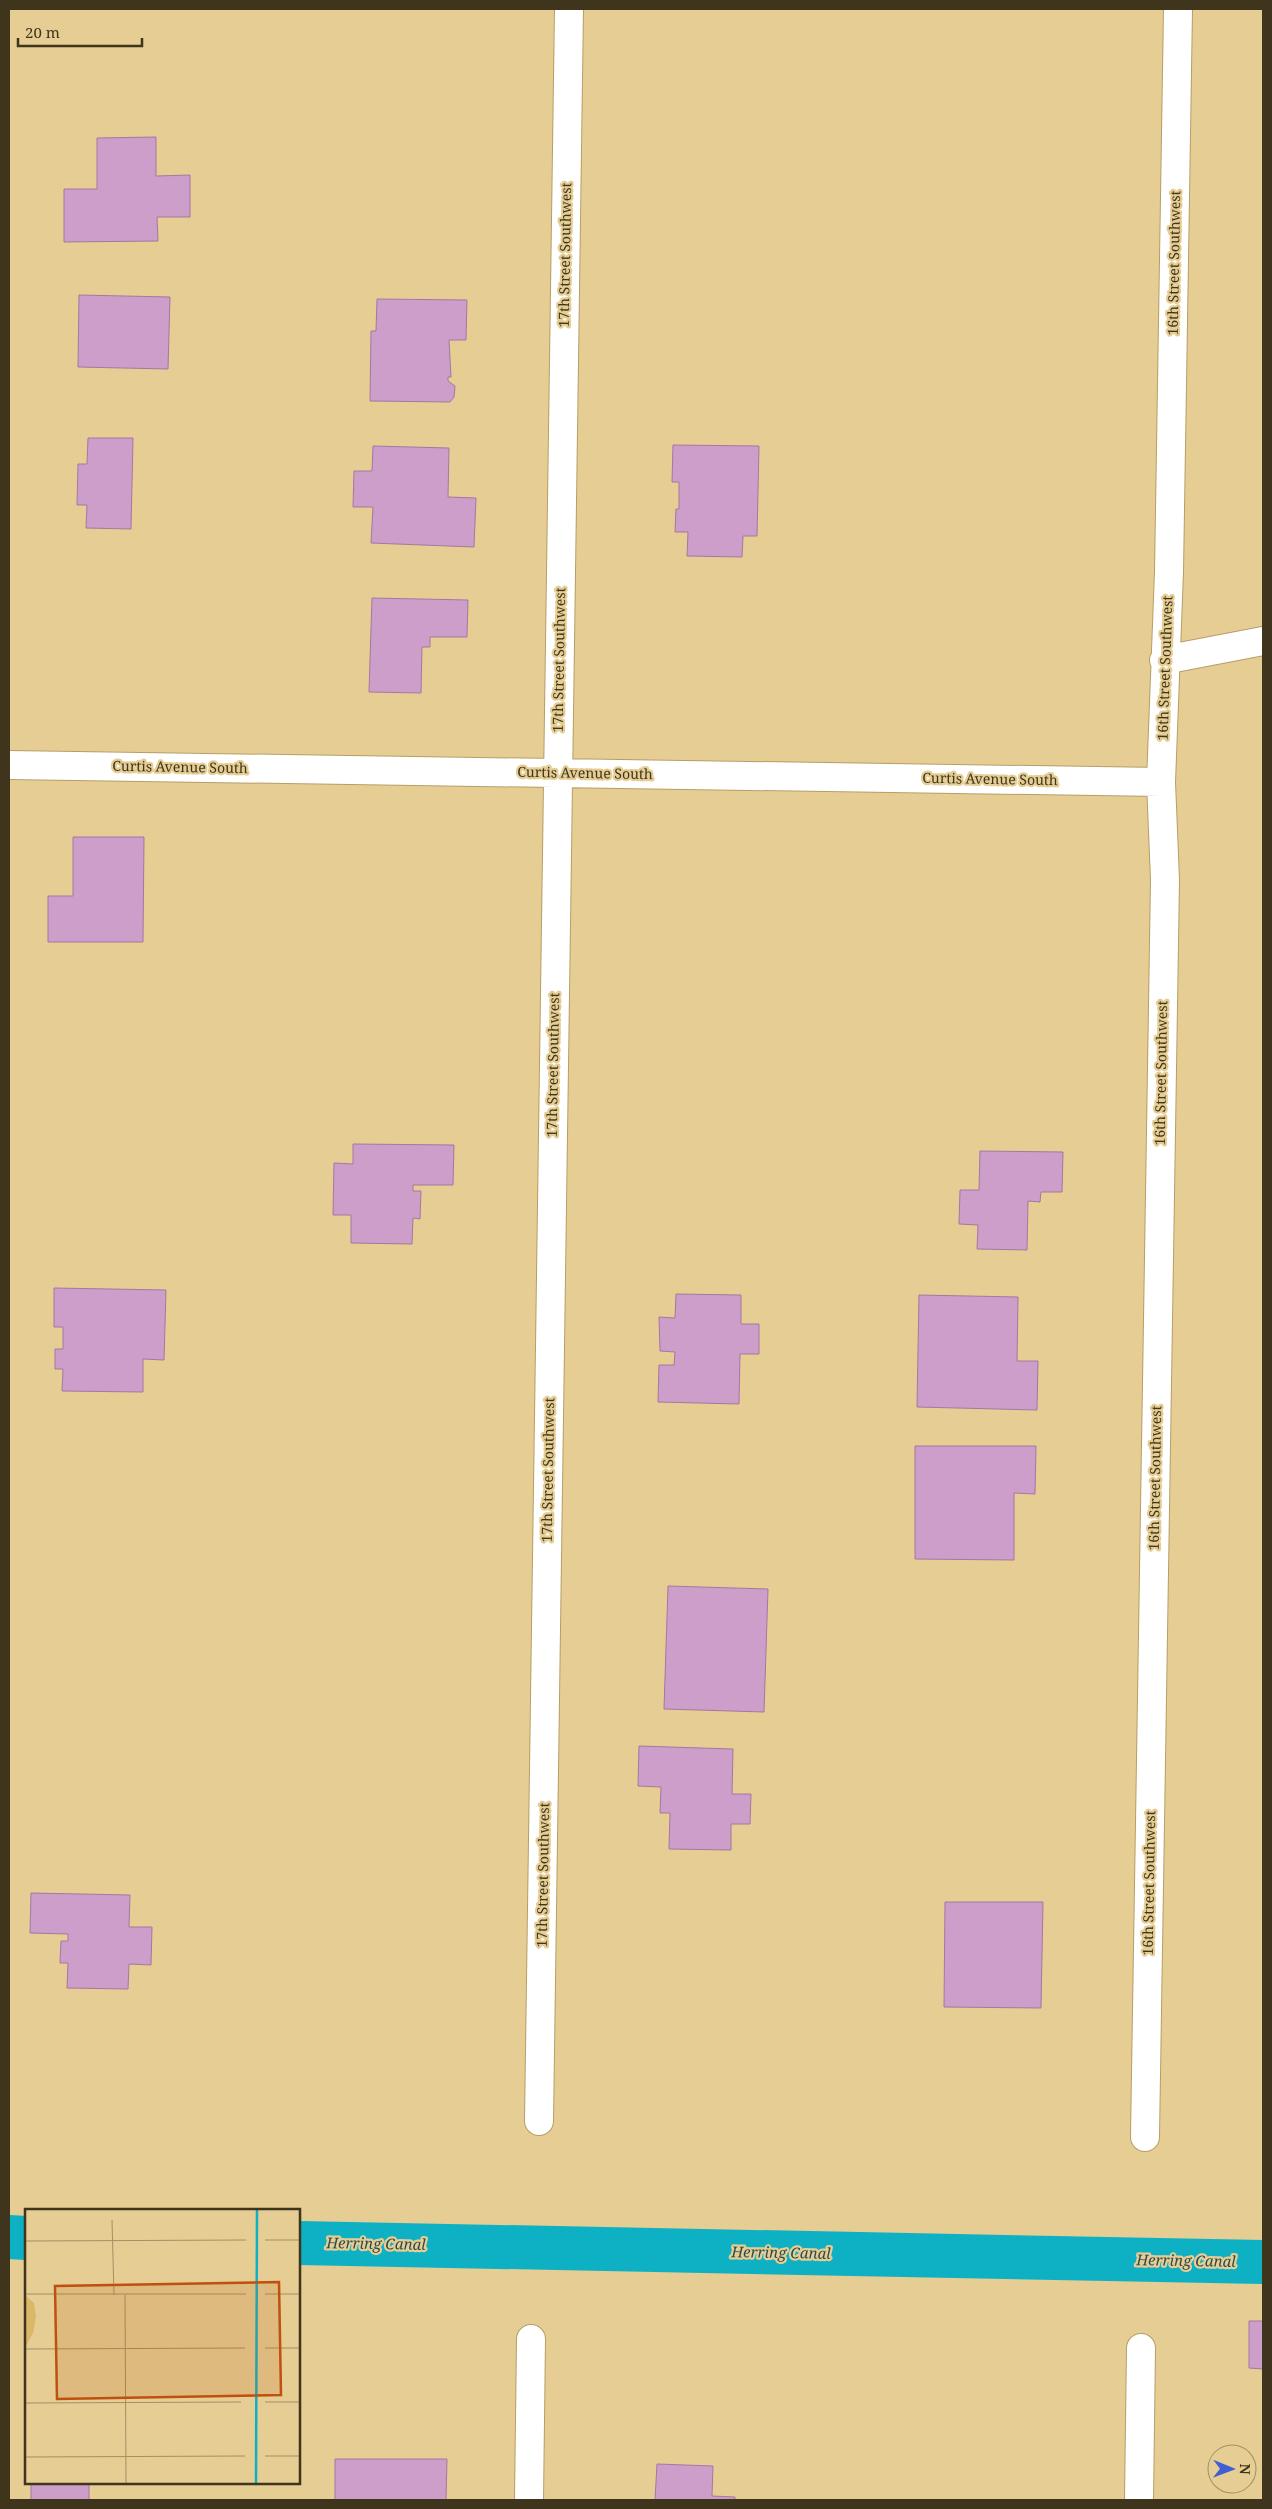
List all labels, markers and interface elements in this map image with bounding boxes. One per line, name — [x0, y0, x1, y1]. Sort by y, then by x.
scale bar — [18, 15, 141, 47]
text: 20 m — [25, 22, 60, 42]
street label: 17th Street Southwest — [554, 182, 575, 328]
street label: 16th Street Southwest — [1163, 190, 1184, 336]
street label: 17th Street Southwest — [548, 587, 569, 733]
street label: 16th Street Southwest — [1152, 595, 1177, 741]
street label: Curtis Avenue South — [112, 756, 248, 777]
street label: Curtis Avenue South — [517, 762, 653, 783]
street label: Curtis Avenue South — [922, 768, 1058, 789]
street label: 17th Street Southwest — [542, 992, 563, 1138]
street label: 16th Street Southwest — [1150, 1000, 1171, 1146]
street label: 17th Street Southwest — [537, 1397, 558, 1543]
street label: 16th Street Southwest — [1144, 1405, 1165, 1551]
street label: 17th Street Southwest — [532, 1802, 553, 1948]
street label: 16th Street Southwest — [1138, 1810, 1159, 1956]
inset map — [25, 2209, 300, 2484]
water label: Herring Canal — [325, 2232, 426, 2254]
water label: Herring Canal — [730, 2241, 831, 2263]
water label: Herring Canal — [1135, 2249, 1236, 2271]
north arrow — [1207, 2444, 1257, 2494]
text: N — [1236, 2464, 1255, 2475]

